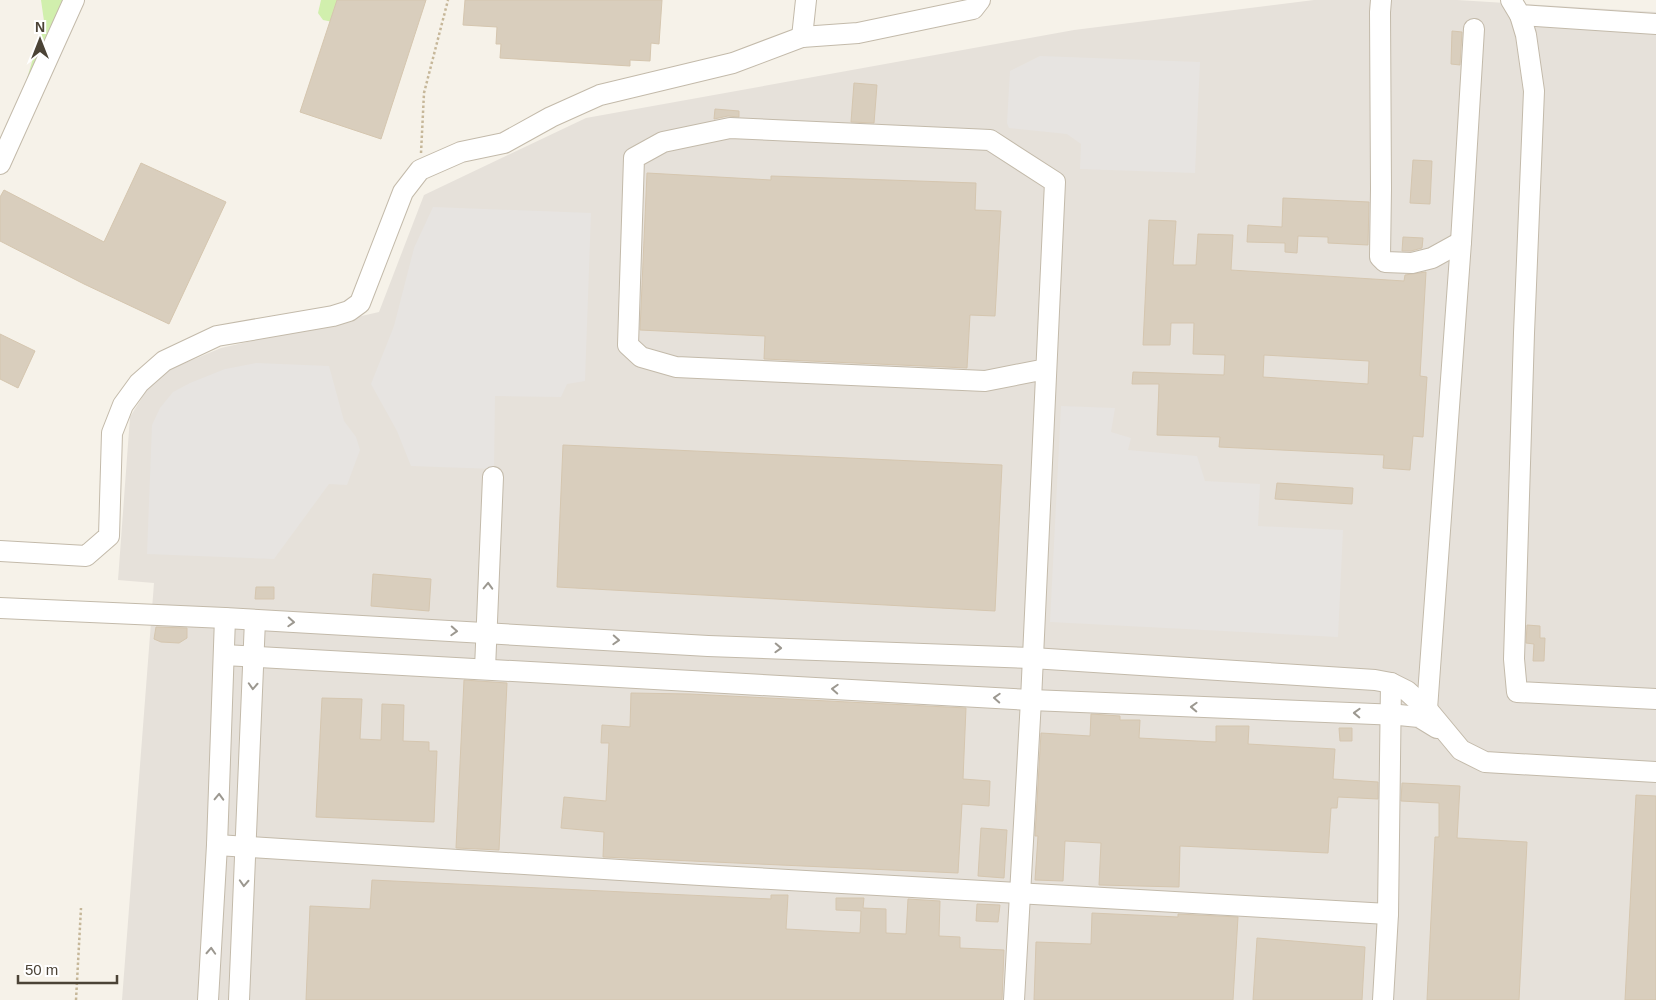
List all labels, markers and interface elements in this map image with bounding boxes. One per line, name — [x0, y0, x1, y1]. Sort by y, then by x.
north arrow — [15, 15, 65, 65]
text: N — [35, 19, 45, 35]
one-way arrow — [483, 581, 493, 589]
one-way arrow — [288, 616, 296, 627]
one-way arrow — [450, 625, 458, 636]
one-way arrow — [612, 635, 620, 646]
one-way arrow — [774, 643, 782, 654]
one-way arrow — [247, 682, 258, 690]
one-way arrow — [830, 684, 838, 695]
one-way arrow — [993, 693, 1001, 704]
one-way arrow — [1190, 701, 1198, 712]
one-way arrow — [1352, 708, 1360, 719]
one-way arrow — [214, 792, 224, 800]
one-way arrow — [239, 880, 249, 887]
one-way arrow — [206, 947, 217, 955]
scale bar — [18, 952, 116, 984]
text: 50 m — [25, 961, 58, 978]

